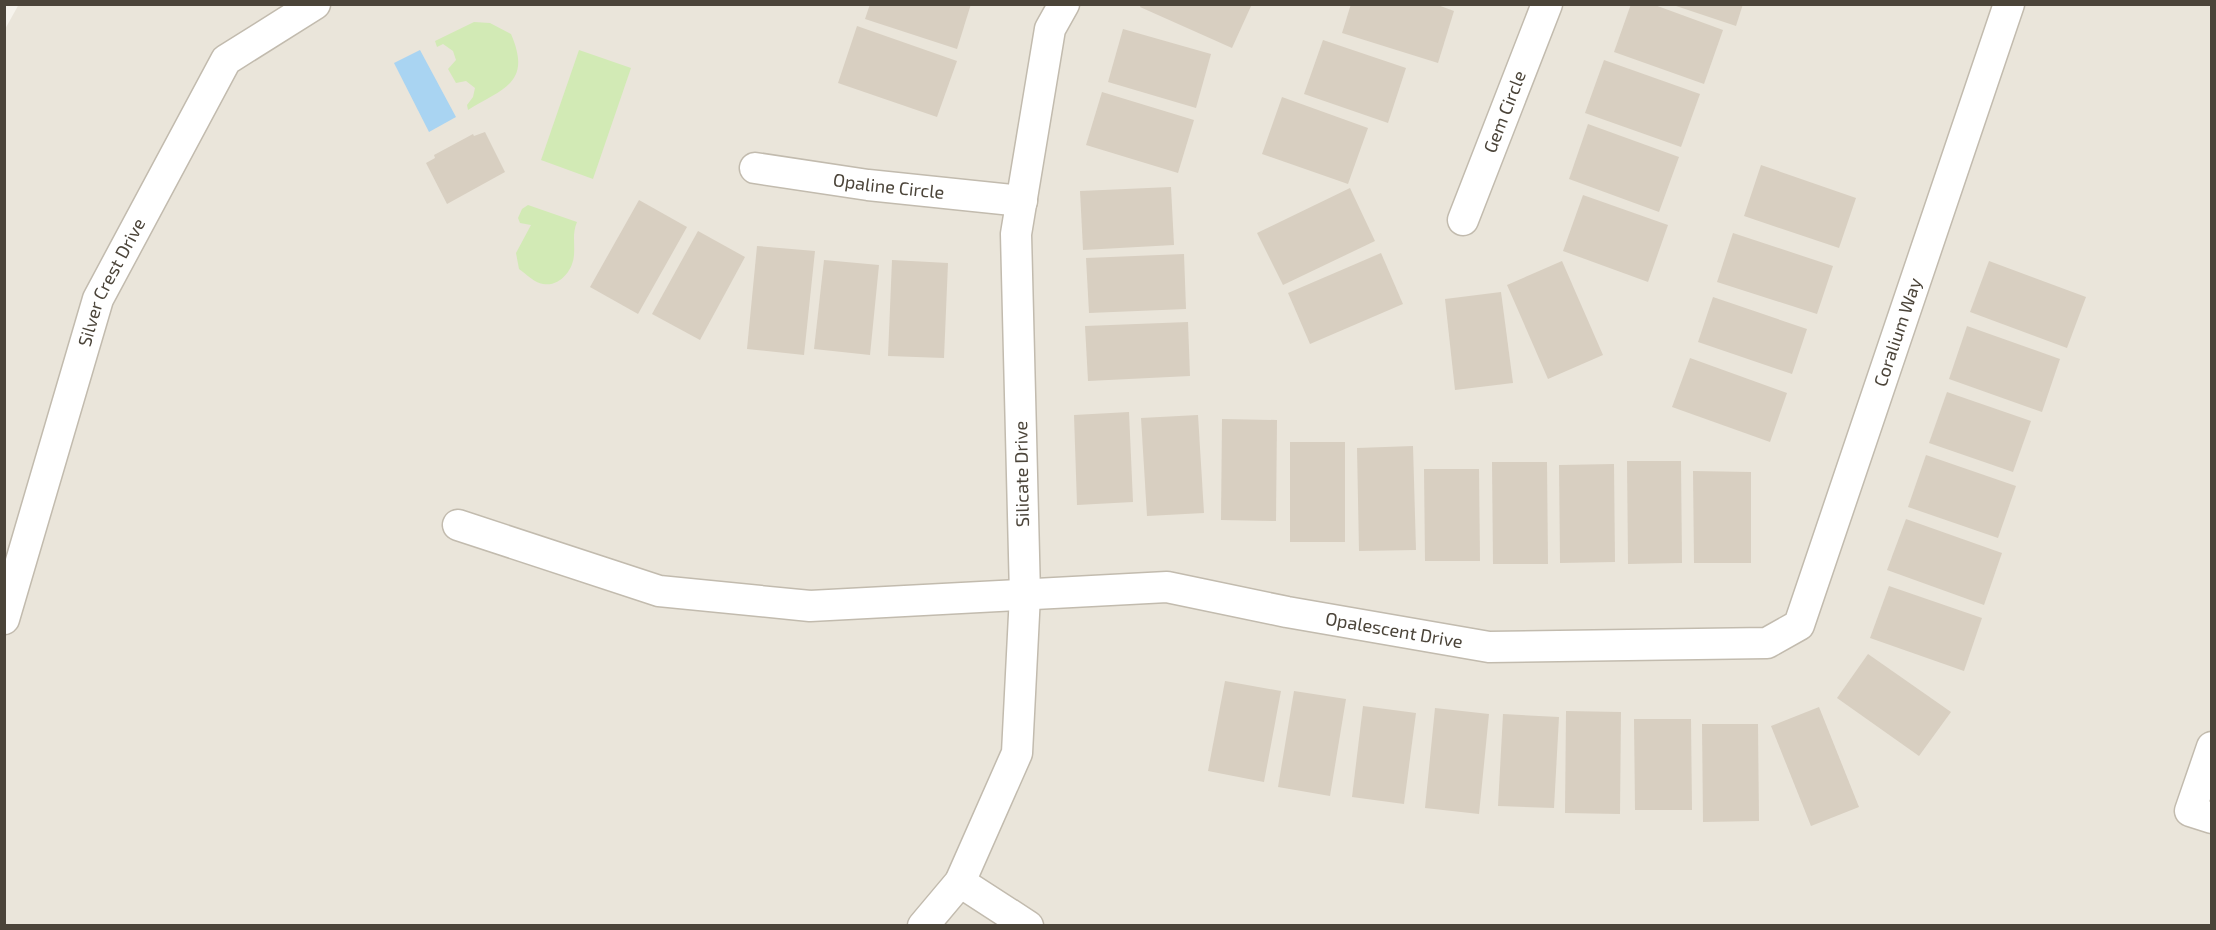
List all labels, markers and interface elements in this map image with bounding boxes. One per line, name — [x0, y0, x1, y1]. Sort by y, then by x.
street label: Gem Circle — [1478, 67, 1530, 156]
street label: Opaline Circle — [832, 168, 946, 203]
street label: Silver Crest Drive — [73, 214, 149, 349]
street label: Coralium Way — [1868, 274, 1926, 389]
street label: Silicate Drive — [1009, 421, 1033, 527]
street label: Opalescent Drive — [1324, 607, 1465, 652]

